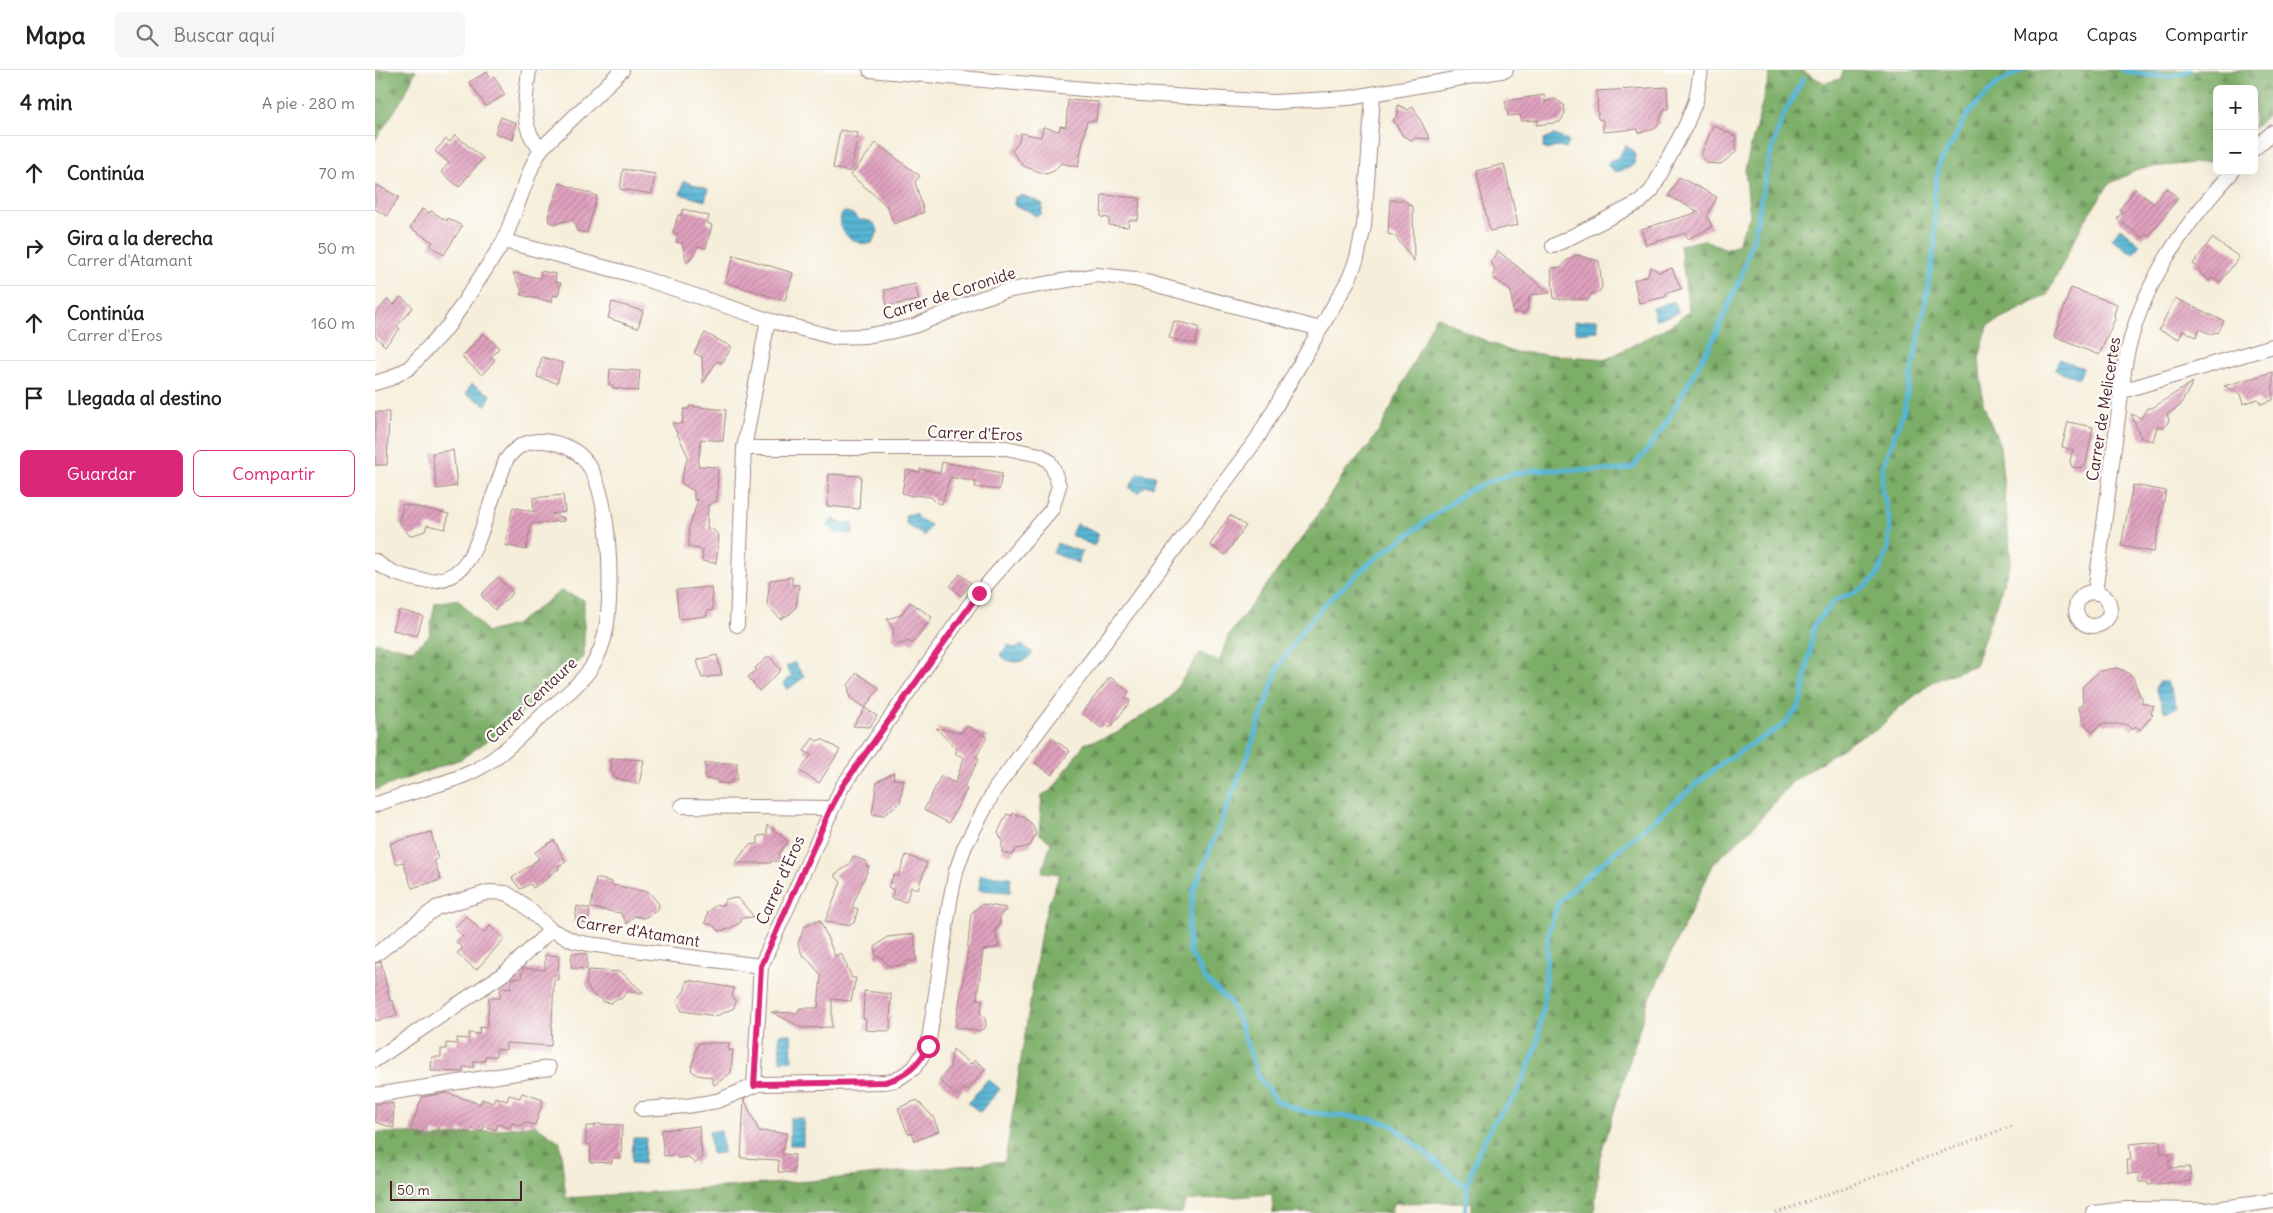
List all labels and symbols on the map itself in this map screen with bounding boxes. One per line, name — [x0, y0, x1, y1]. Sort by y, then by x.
street label: Carrer de Coronide — [880, 262, 1018, 324]
street label: Carrer de Melicertes — [2082, 336, 2124, 482]
street label: Carrer d'Eros — [927, 421, 1023, 445]
route end — [968, 582, 991, 605]
street label: Carrer Centaure — [481, 653, 581, 747]
street label: Carrer d'Eros — [751, 832, 809, 928]
street label: Carrer d'Atamant — [575, 911, 702, 951]
route start — [917, 1035, 940, 1058]
scale bar — [390, 1178, 523, 1201]

